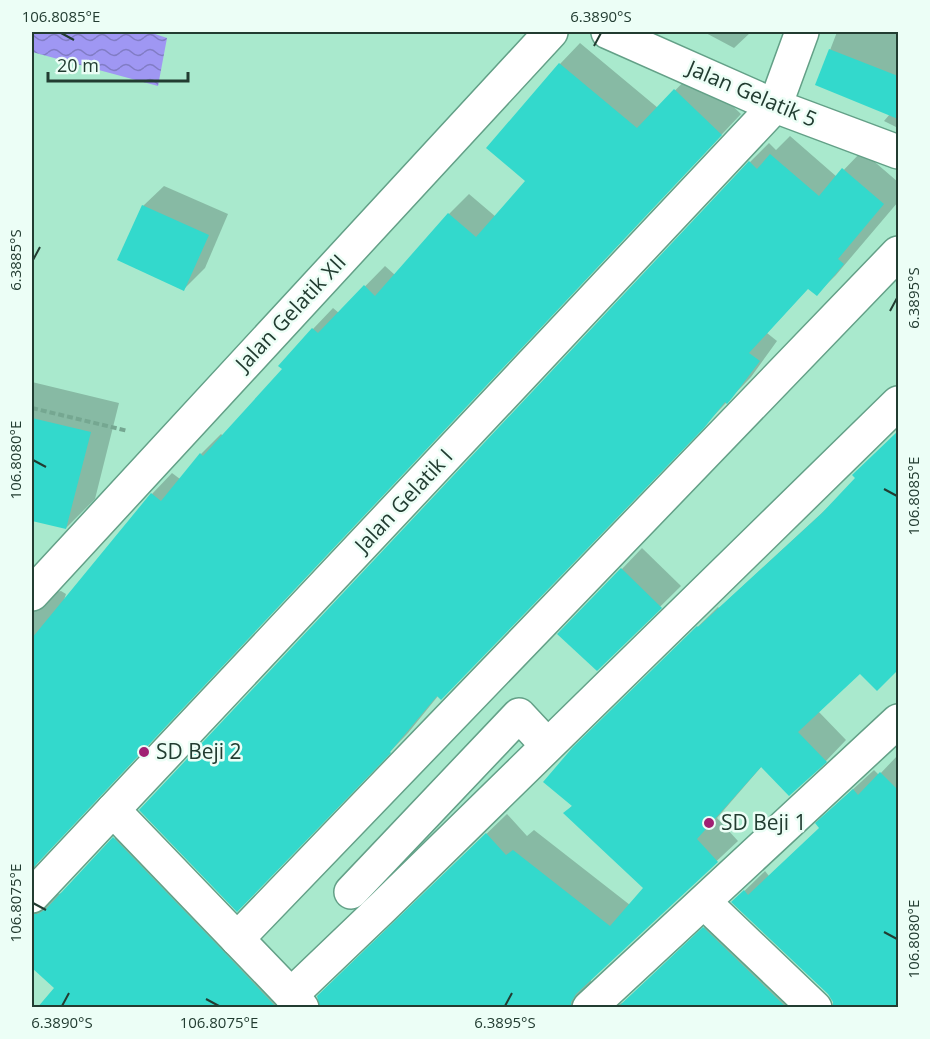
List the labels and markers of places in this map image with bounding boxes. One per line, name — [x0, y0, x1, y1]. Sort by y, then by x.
place label: SD Beji 2 — [156, 737, 242, 765]
marker: SD Beji 2 — [137, 745, 151, 759]
place label: SD Beji 1 — [721, 808, 807, 836]
marker: SD Beji 1 — [702, 816, 716, 830]

